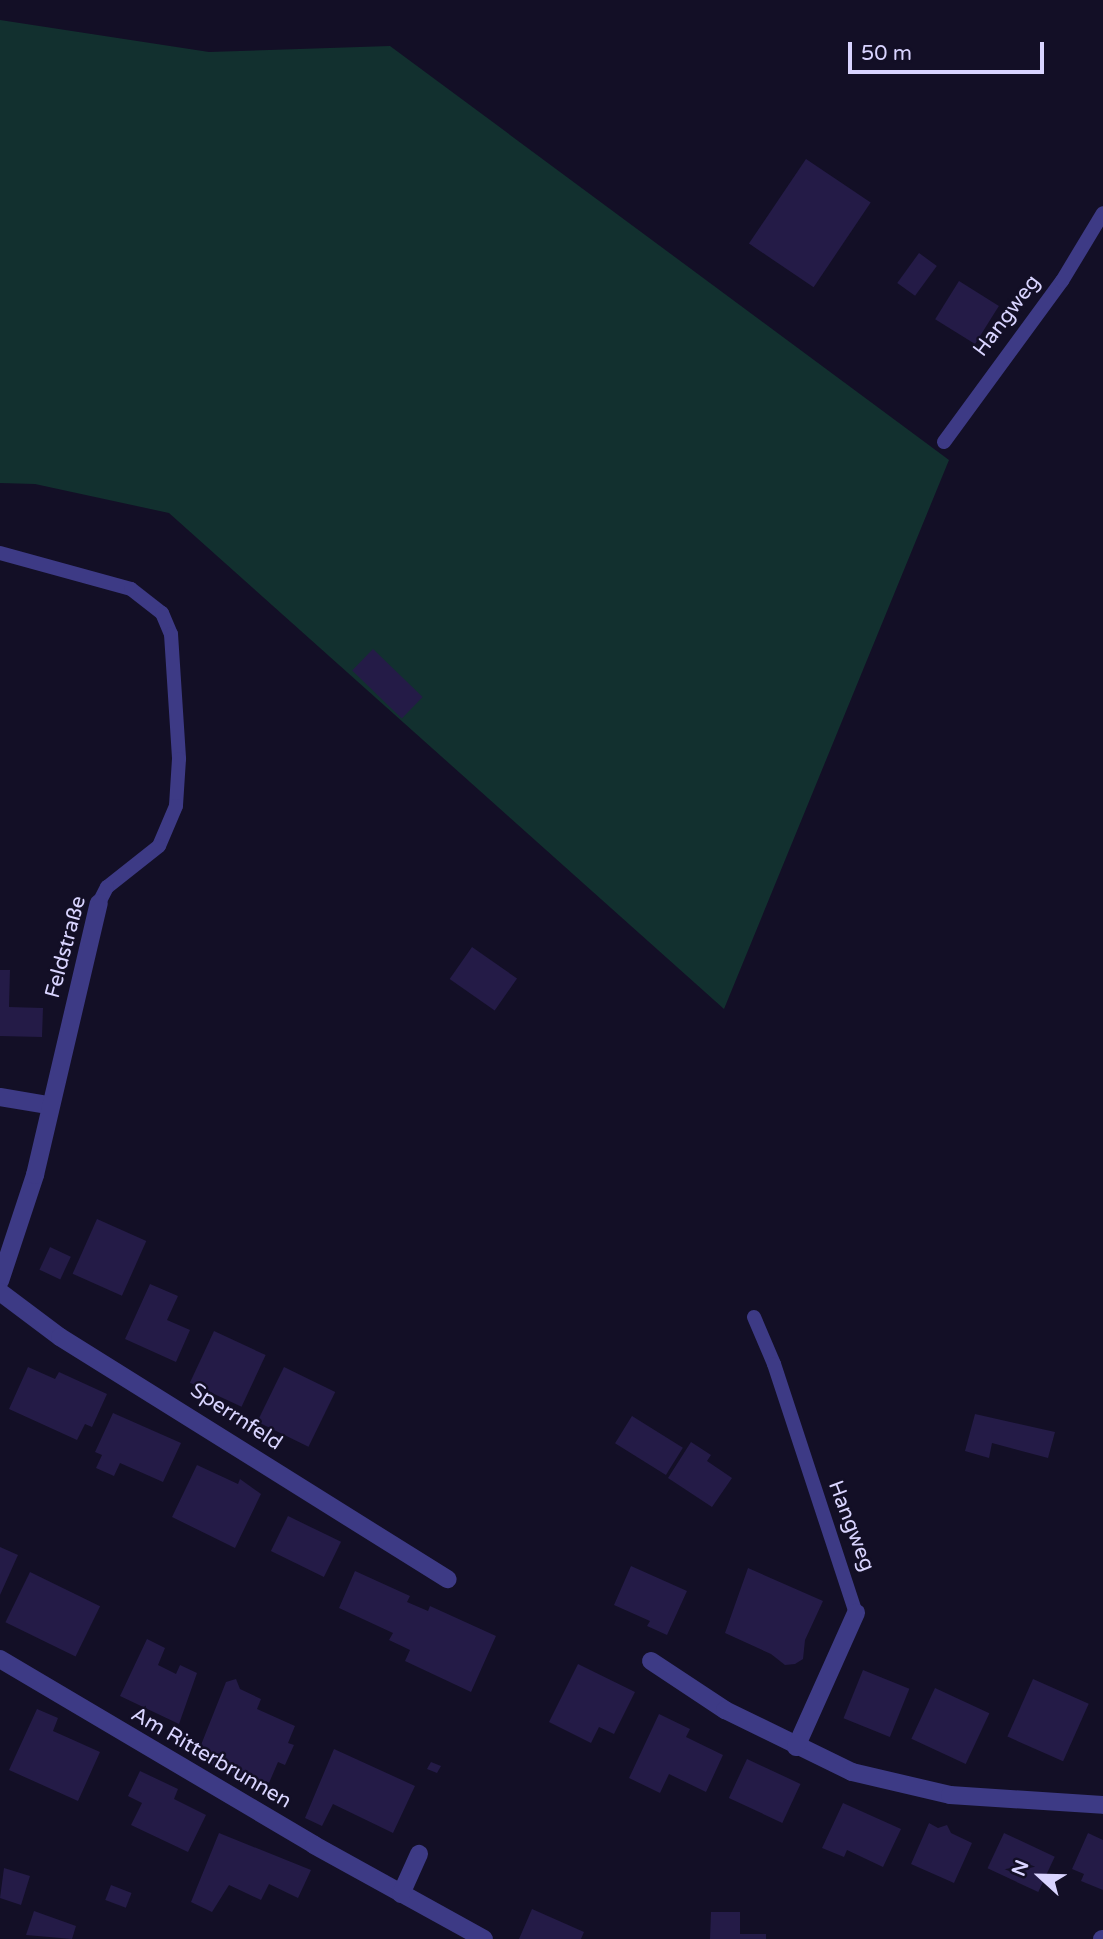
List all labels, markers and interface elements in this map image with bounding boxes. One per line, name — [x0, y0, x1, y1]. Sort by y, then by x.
scale bar — [851, 28, 1047, 72]
text: 50 m — [861, 41, 912, 66]
street label: Hangweg — [968, 270, 1046, 362]
street label: Feldstraße — [40, 893, 92, 1001]
street label: Sperrnfeld — [185, 1378, 287, 1456]
street label: Hangweg — [822, 1477, 880, 1575]
street label: Am Ritterbrunnen — [126, 1702, 296, 1814]
north arrow — [1005, 1841, 1075, 1911]
text: N — [1007, 1857, 1034, 1879]

